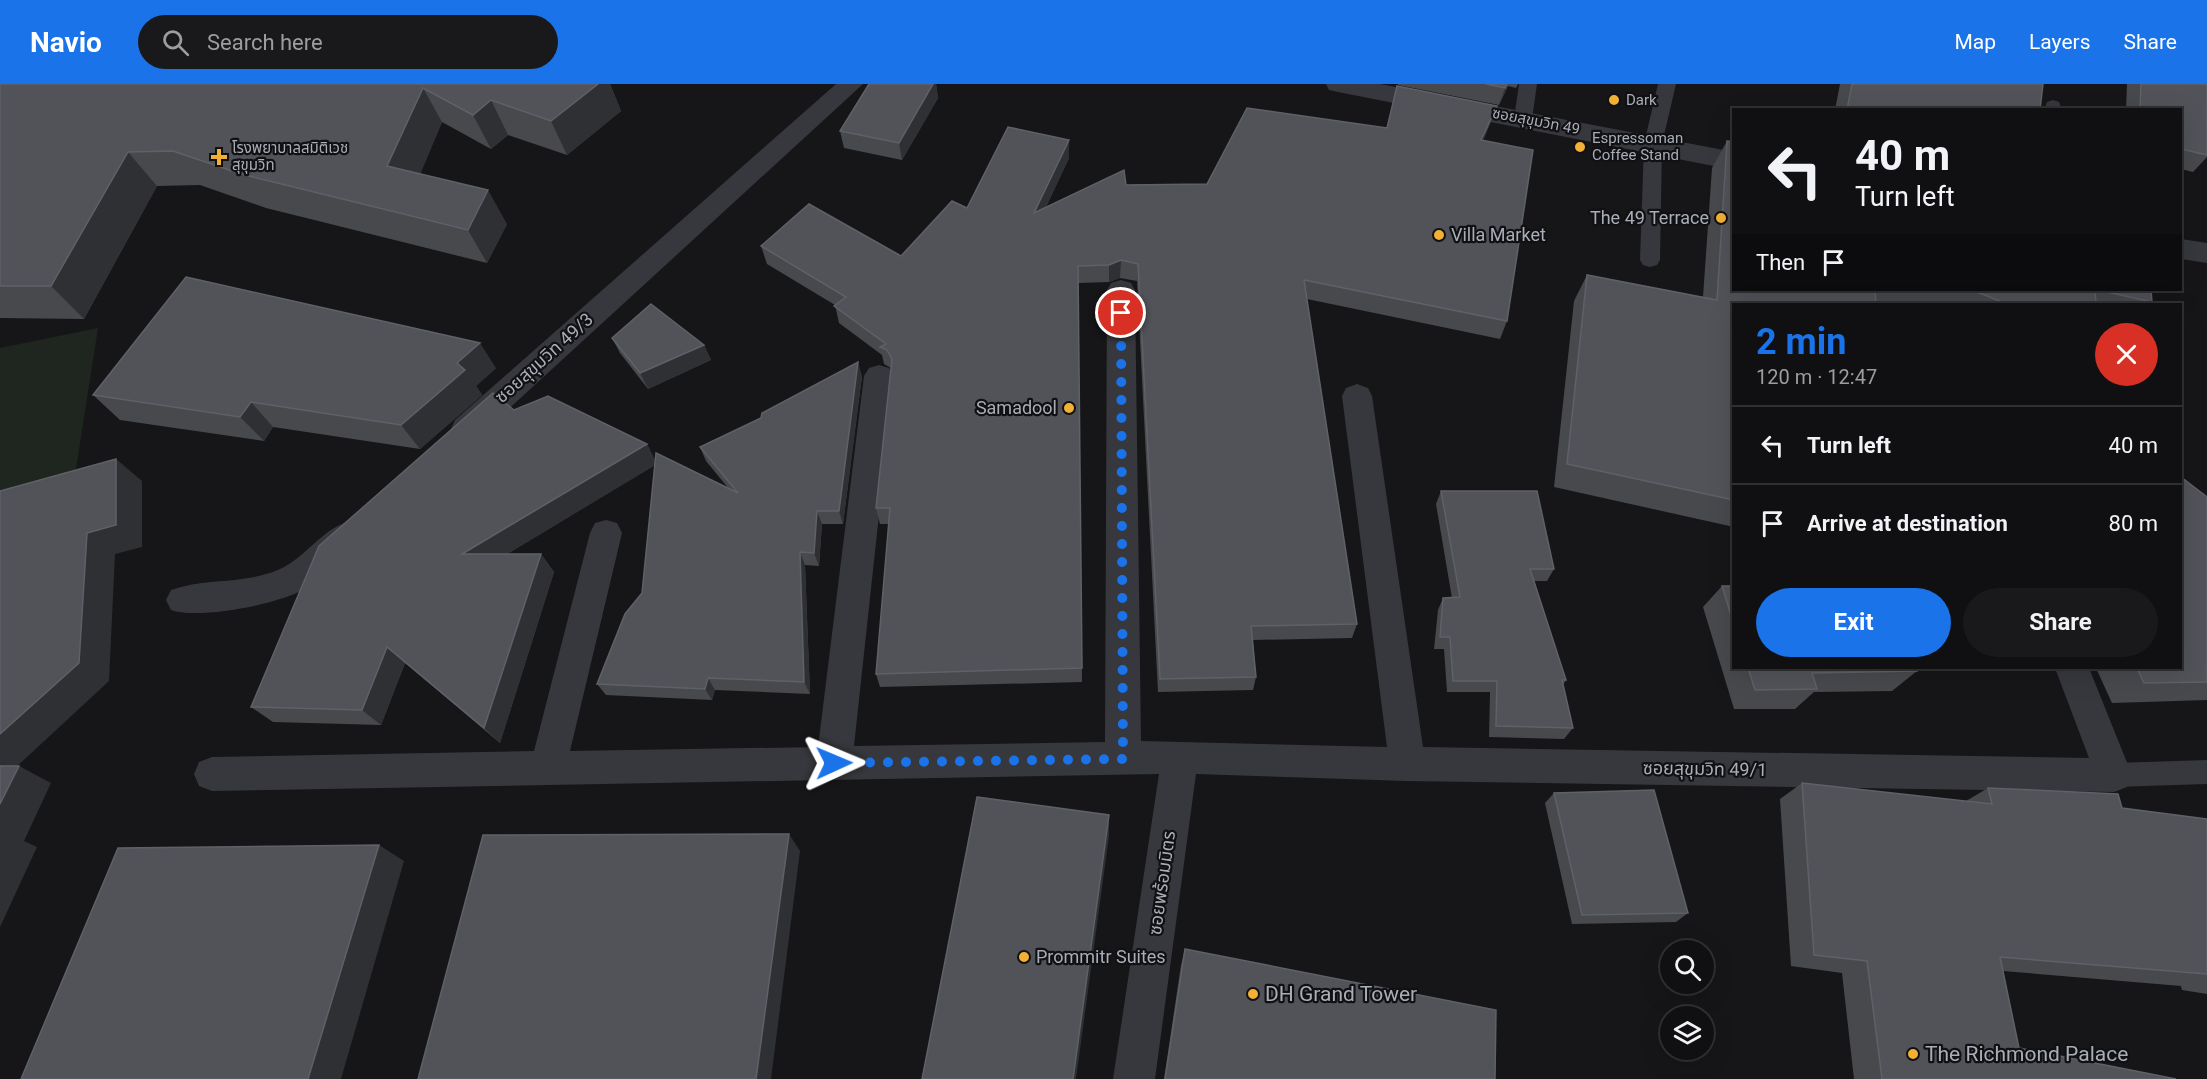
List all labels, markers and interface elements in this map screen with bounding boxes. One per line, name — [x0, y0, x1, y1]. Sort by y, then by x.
search box — [138, 15, 558, 69]
text: Navio — [30, 26, 102, 59]
icon: search — [159, 26, 192, 59]
text: Search here — [207, 30, 323, 55]
text: Map — [1954, 30, 1996, 54]
text: Layers — [2029, 30, 2090, 54]
text: Share — [2123, 30, 2177, 54]
place label: Dark — [1626, 91, 1657, 109]
marker: Dark — [1607, 93, 1621, 107]
street label: ซอยสุขุมวิท 49 — [1491, 104, 1581, 138]
place label: Espressoman Coffee Stand — [1592, 129, 1683, 164]
text: 40 m — [1855, 131, 1950, 180]
icon: left — [1756, 132, 1834, 210]
place label: โรงพยาบาลสมิติเวช สุขุมวิท — [232, 139, 348, 174]
marker: Espressoman Coffee Stand — [1573, 140, 1587, 154]
marker: โรงพยาบาลสมิติเวช สุขุมวิท — [210, 148, 228, 166]
text: Turn left — [1855, 181, 1955, 213]
place label: The 49 Terrace — [1590, 207, 1709, 228]
marker: The 49 Terrace — [1714, 211, 1728, 225]
place label: Villa Market — [1451, 224, 1546, 245]
marker: Villa Market — [1432, 228, 1446, 242]
icon: arrive — [1817, 246, 1850, 279]
text: Then — [1756, 250, 1805, 275]
pin — [1095, 287, 1146, 338]
icon: arrive — [1104, 296, 1137, 329]
street label: ซอยสุขุมวิท 49/3 — [490, 308, 598, 408]
text: 2 min — [1756, 321, 1847, 363]
button: close — [2095, 323, 2158, 386]
text: 120 m · 12:47 — [1756, 365, 1877, 389]
place label: Samadool — [976, 397, 1057, 418]
marker: Samadool — [1062, 401, 1076, 415]
icon: left — [1756, 429, 1789, 462]
text: Turn left — [1807, 433, 1891, 458]
text: 40 m — [2109, 433, 2158, 458]
icon: arrive — [1756, 507, 1789, 540]
text: Arrive at destination — [1807, 511, 2008, 536]
text: 80 m — [2109, 511, 2158, 536]
button: Exit — [1756, 588, 1951, 657]
button: Share — [1963, 588, 2158, 657]
position arrow — [802, 731, 866, 795]
street label: ซอยสุขุมวิท 49/1 — [1643, 757, 1767, 781]
street label: ซอยพร้อมมิตร — [1144, 829, 1179, 936]
map controls — [1660, 940, 1714, 1060]
button: search — [1660, 940, 1714, 994]
place label: Prommitr Suites — [1036, 946, 1166, 967]
marker: Prommitr Suites — [1017, 950, 1031, 964]
place label: DH Grand Tower — [1265, 982, 1417, 1006]
marker: DH Grand Tower — [1246, 987, 1260, 1001]
button: layers — [1660, 1006, 1714, 1060]
place label: The Richmond Palace — [1925, 1042, 2128, 1066]
marker: The Richmond Palace — [1906, 1047, 1920, 1061]

